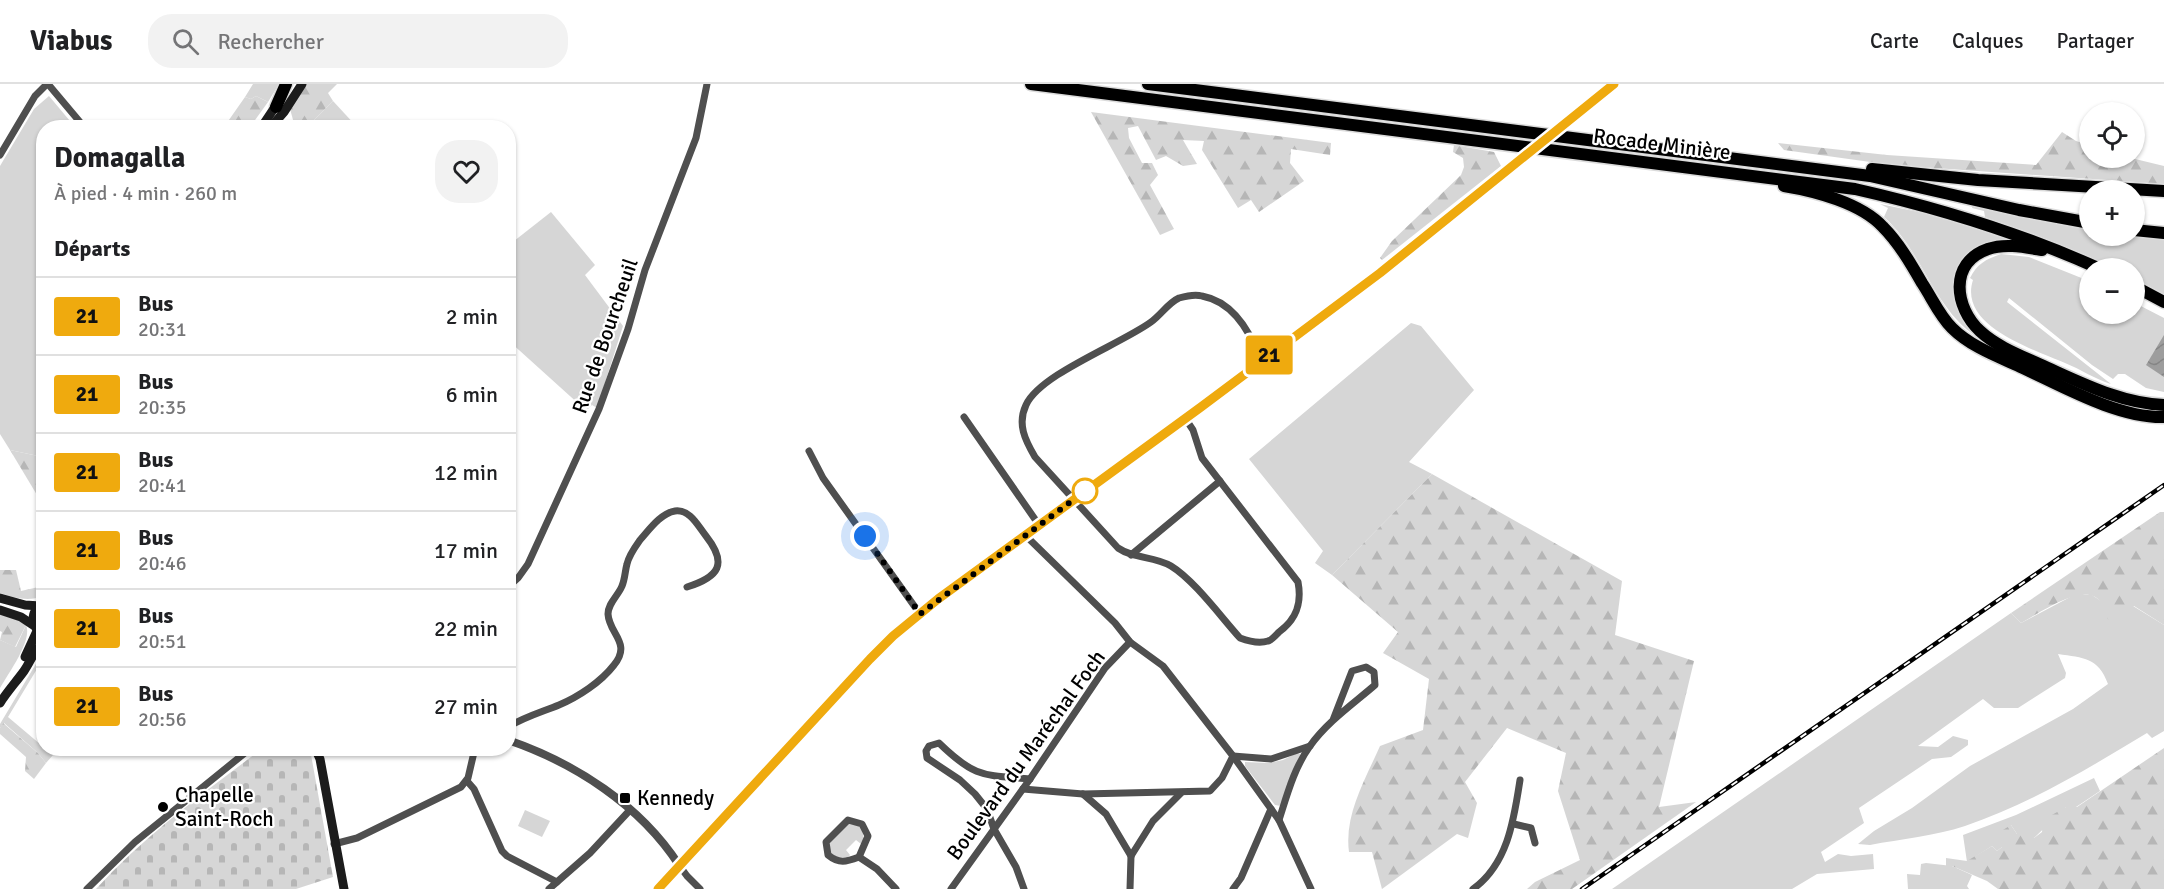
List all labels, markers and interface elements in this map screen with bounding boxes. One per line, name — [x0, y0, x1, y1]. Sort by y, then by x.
search box — [148, 14, 568, 68]
text: Viabus — [30, 24, 112, 58]
icon: search — [169, 25, 202, 58]
text: Rechercher — [217, 28, 324, 55]
text: Carte — [1870, 28, 1919, 54]
text: Calques — [1952, 28, 2023, 54]
text: Partager — [2056, 28, 2134, 54]
map controls — [2079, 102, 2145, 324]
button: locate — [2079, 102, 2145, 168]
street label: Rocade Minière — [1592, 123, 1732, 165]
button: heart — [435, 140, 498, 203]
text: Domagalla — [54, 141, 185, 175]
button: + — [2079, 180, 2145, 246]
text: À pied · 4 min · 260 m — [54, 181, 237, 206]
text: Départs — [54, 235, 130, 262]
street label: Rue de Bourcheuil — [566, 255, 644, 417]
button: − — [2079, 258, 2145, 324]
text: Bus — [138, 290, 173, 317]
text: 21 — [76, 303, 98, 329]
text: 2 min — [446, 303, 498, 330]
text: 20:31 — [138, 317, 187, 342]
line badge: 21 — [1242, 336, 1296, 374]
text: 21 — [1258, 342, 1280, 368]
text: Bus — [138, 368, 173, 395]
text: 21 — [76, 381, 98, 407]
text: 6 min — [446, 381, 498, 408]
text: 20:35 — [138, 395, 187, 420]
text: Bus — [138, 446, 173, 473]
text: 21 — [76, 459, 98, 485]
text: 12 min — [434, 459, 498, 486]
text: 20:41 — [138, 473, 187, 498]
unlabelled marker — [1072, 478, 1098, 504]
your location — [850, 521, 880, 551]
text: Bus — [138, 524, 173, 551]
text: 21 — [76, 537, 98, 563]
text: 17 min — [434, 537, 498, 564]
text: 20:46 — [138, 551, 187, 576]
text: Bus — [138, 602, 173, 629]
text: 21 — [76, 615, 98, 641]
text: 22 min — [434, 615, 498, 642]
text: 20:51 — [138, 629, 187, 654]
street label: Boulevard du Maréchal Foch — [941, 645, 1111, 865]
text: Bus — [138, 680, 173, 707]
text: 21 — [76, 693, 98, 719]
text: 27 min — [434, 693, 498, 720]
text: 20:56 — [138, 707, 187, 732]
place label: Chapelle Saint-Roch — [175, 782, 274, 832]
place label: Kennedy — [637, 785, 714, 811]
marker: Kennedy — [618, 791, 632, 805]
marker: Chapelle Saint-Roch — [156, 800, 170, 814]

